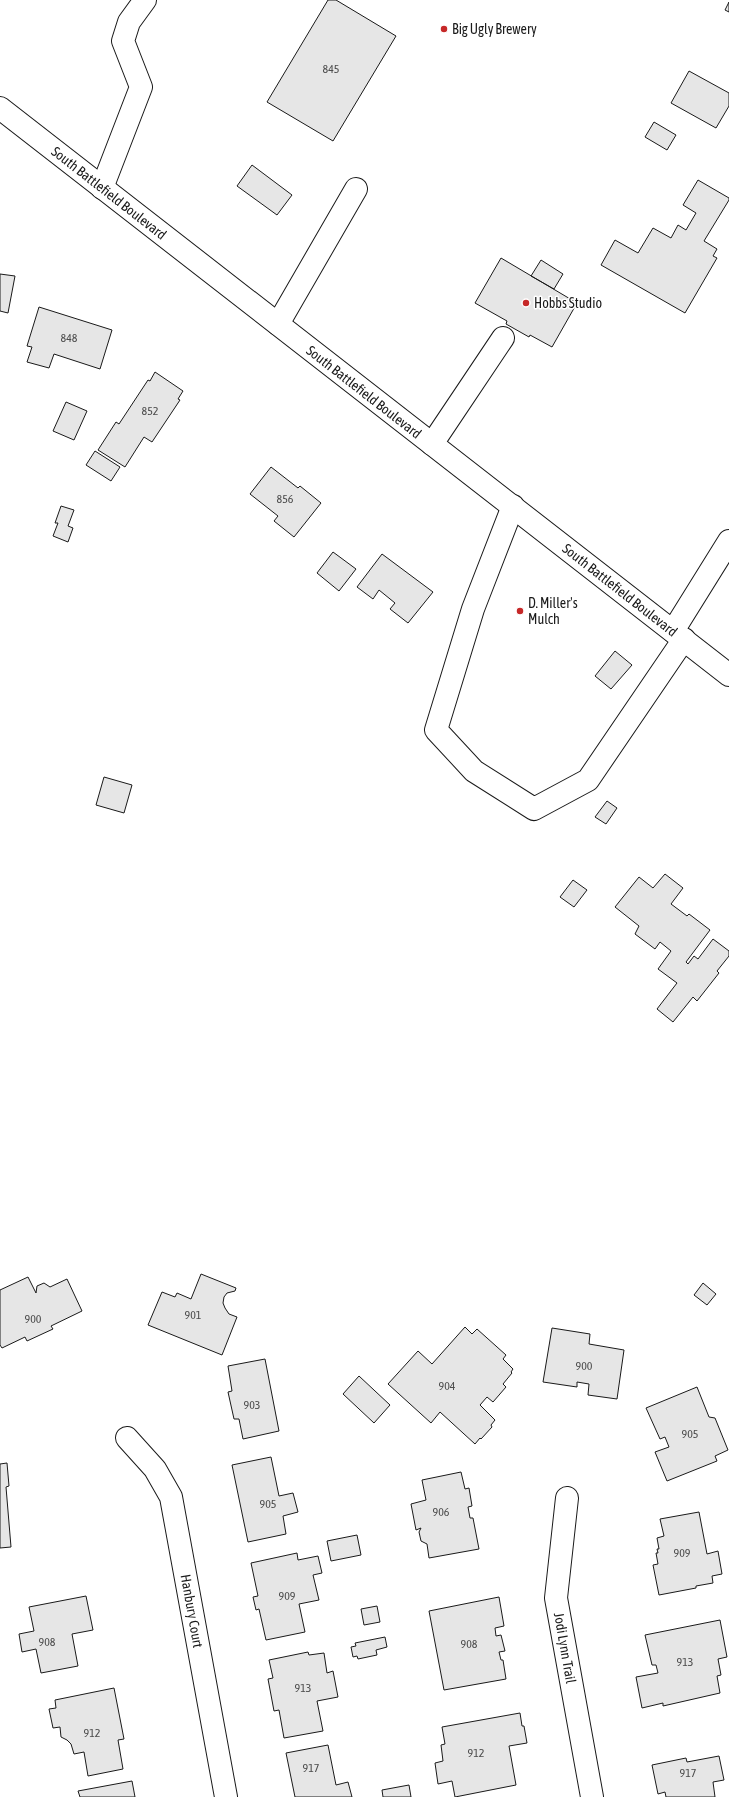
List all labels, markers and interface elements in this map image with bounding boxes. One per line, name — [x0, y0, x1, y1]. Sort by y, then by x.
place label: Big Ugly Brewery — [452, 21, 537, 37]
marker: Big Ugly Brewery — [439, 24, 449, 34]
house number: 845 — [323, 62, 339, 76]
street label: South Battlefield Boulevard — [48, 143, 170, 243]
place label: Hobbs Studio — [534, 295, 602, 311]
marker: Hobbs Studio — [521, 298, 531, 308]
house number: 848 — [61, 331, 78, 345]
street label: South Battlefield Boulevard — [303, 342, 425, 442]
house number: 852 — [142, 404, 158, 418]
house number: 856 — [277, 492, 294, 506]
street label: South Battlefield Boulevard — [559, 540, 681, 640]
place label: D. Miller's Mulch — [528, 595, 578, 627]
marker: D. Miller's Mulch — [515, 606, 525, 616]
house number: 901 — [185, 1308, 202, 1322]
house number: 900 — [25, 1312, 42, 1326]
house number: 900 — [576, 1359, 593, 1373]
house number: 904 — [439, 1379, 456, 1393]
house number: 903 — [244, 1398, 260, 1412]
house number: 905 — [682, 1427, 698, 1441]
house number: 905 — [260, 1497, 276, 1511]
house number: 906 — [433, 1505, 450, 1519]
house number: 909 — [674, 1546, 691, 1560]
street label: Hanbury Court — [178, 1573, 206, 1649]
house number: 909 — [279, 1589, 296, 1603]
street label: Jodi Lynn Trail — [551, 1611, 579, 1685]
house number: 908 — [39, 1635, 56, 1649]
house number: 908 — [461, 1637, 478, 1651]
house number: 913 — [677, 1655, 693, 1669]
house number: 913 — [295, 1681, 311, 1695]
house number: 912 — [84, 1726, 100, 1740]
house number: 912 — [468, 1746, 484, 1760]
house number: 917 — [303, 1761, 320, 1775]
house number: 917 — [680, 1766, 697, 1780]

